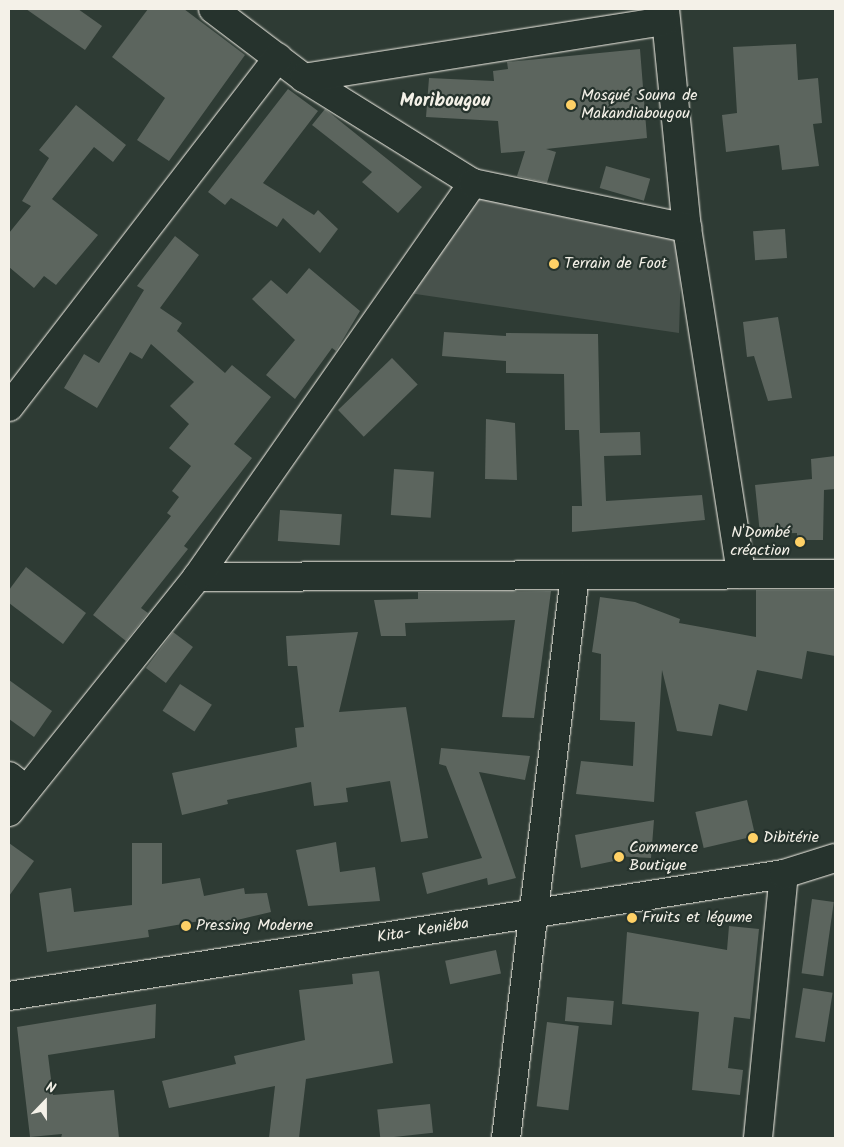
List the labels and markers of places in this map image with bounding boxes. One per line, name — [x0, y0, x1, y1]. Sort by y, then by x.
place label: Mosqué Souna de Makandiabougou — [581, 86, 697, 124]
marker: Mosqué Souna de Makandiabougou — [565, 99, 577, 111]
place label: Terrain de Foot — [564, 254, 667, 274]
marker: Terrain de Foot — [548, 258, 560, 270]
place label: N'Dombé créaction — [730, 523, 790, 561]
marker: N'Dombé créaction — [794, 536, 806, 548]
place label: Dibitérie — [763, 828, 819, 848]
marker: Dibitérie — [747, 832, 759, 844]
place label: Commerce Boutique — [629, 838, 698, 876]
marker: Commerce Boutique — [613, 851, 625, 863]
place label: Fruits et légume — [642, 908, 753, 928]
marker: Fruits et légume — [626, 912, 638, 924]
place label: Pressing Moderne — [196, 916, 313, 936]
marker: Pressing Moderne — [180, 920, 192, 932]

